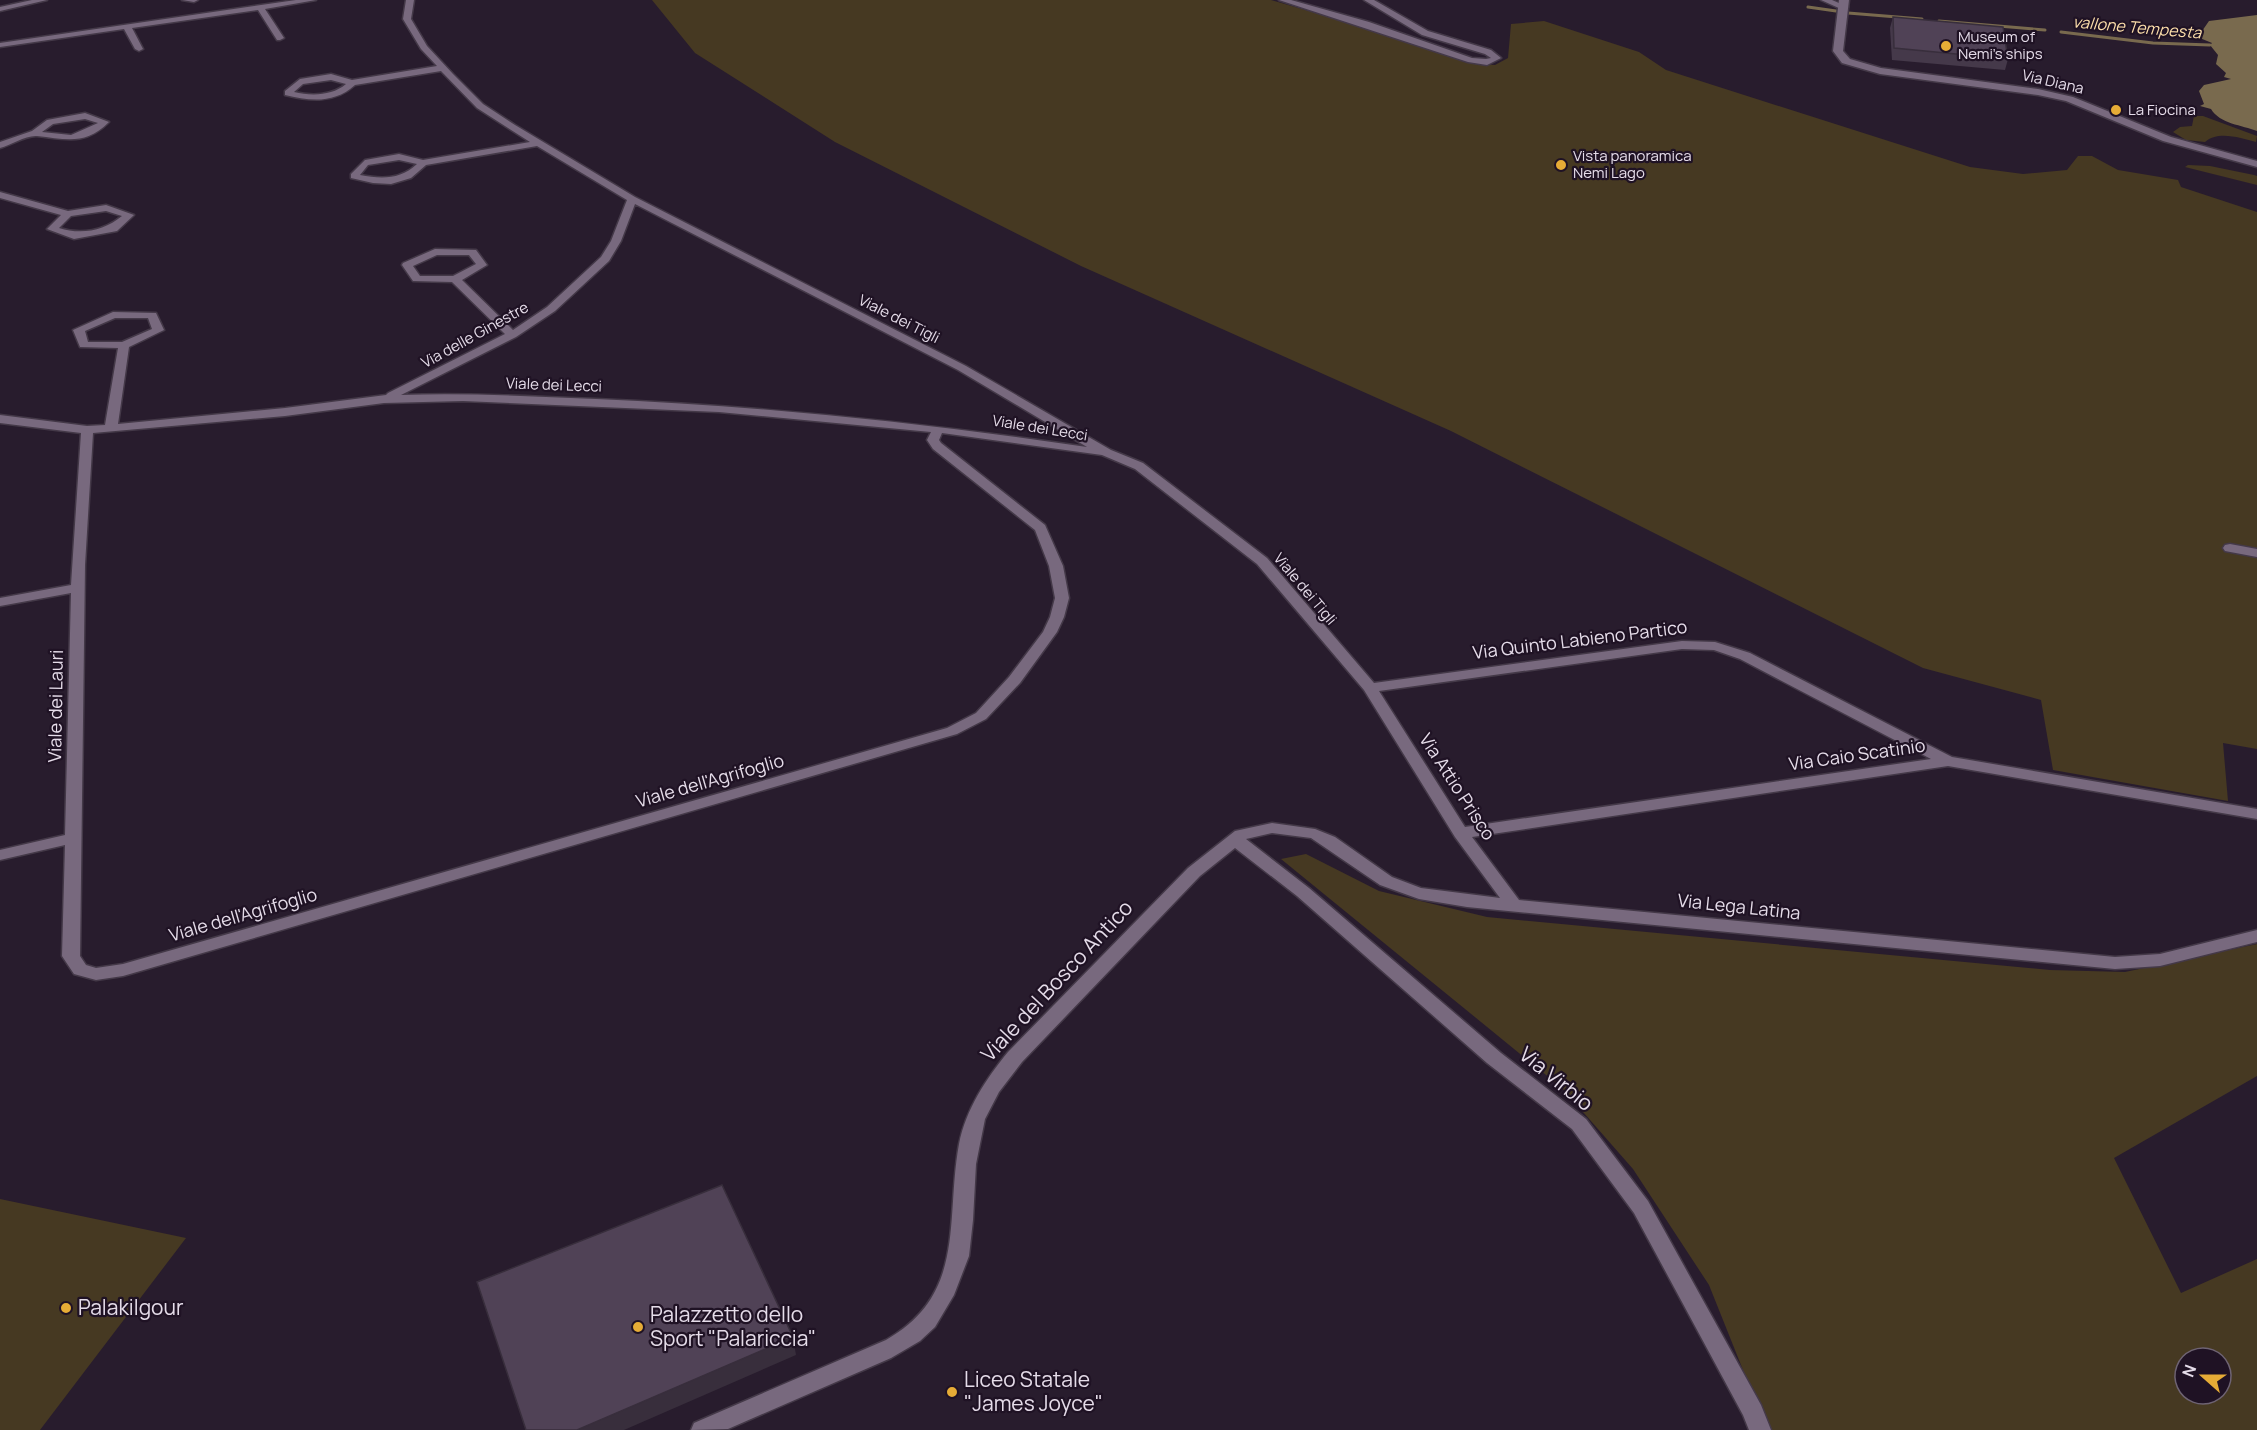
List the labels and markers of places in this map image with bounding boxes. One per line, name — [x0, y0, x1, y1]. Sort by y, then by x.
place label: Museum of Nemi's ships — [1958, 26, 2043, 64]
marker: Museum of Nemi's ships — [1939, 39, 1953, 53]
place label: La Fiocina — [2128, 99, 2196, 120]
marker: La Fiocina — [2109, 103, 2123, 117]
place label: Vista panoramica Nemi Lago — [1573, 145, 1692, 183]
marker: Vista panoramica Nemi Lago — [1554, 158, 1568, 172]
place label: Palakilgour — [78, 1293, 184, 1321]
place label: Palazzetto dello Sport "Palariccia" — [650, 1300, 816, 1352]
marker: Palakilgour — [59, 1301, 73, 1315]
marker: Palazzetto dello Sport "Palariccia" — [631, 1320, 645, 1334]
place label: Liceo Statale "James Joyce" — [964, 1365, 1103, 1417]
marker: Liceo Statale "James Joyce" — [945, 1385, 959, 1399]

